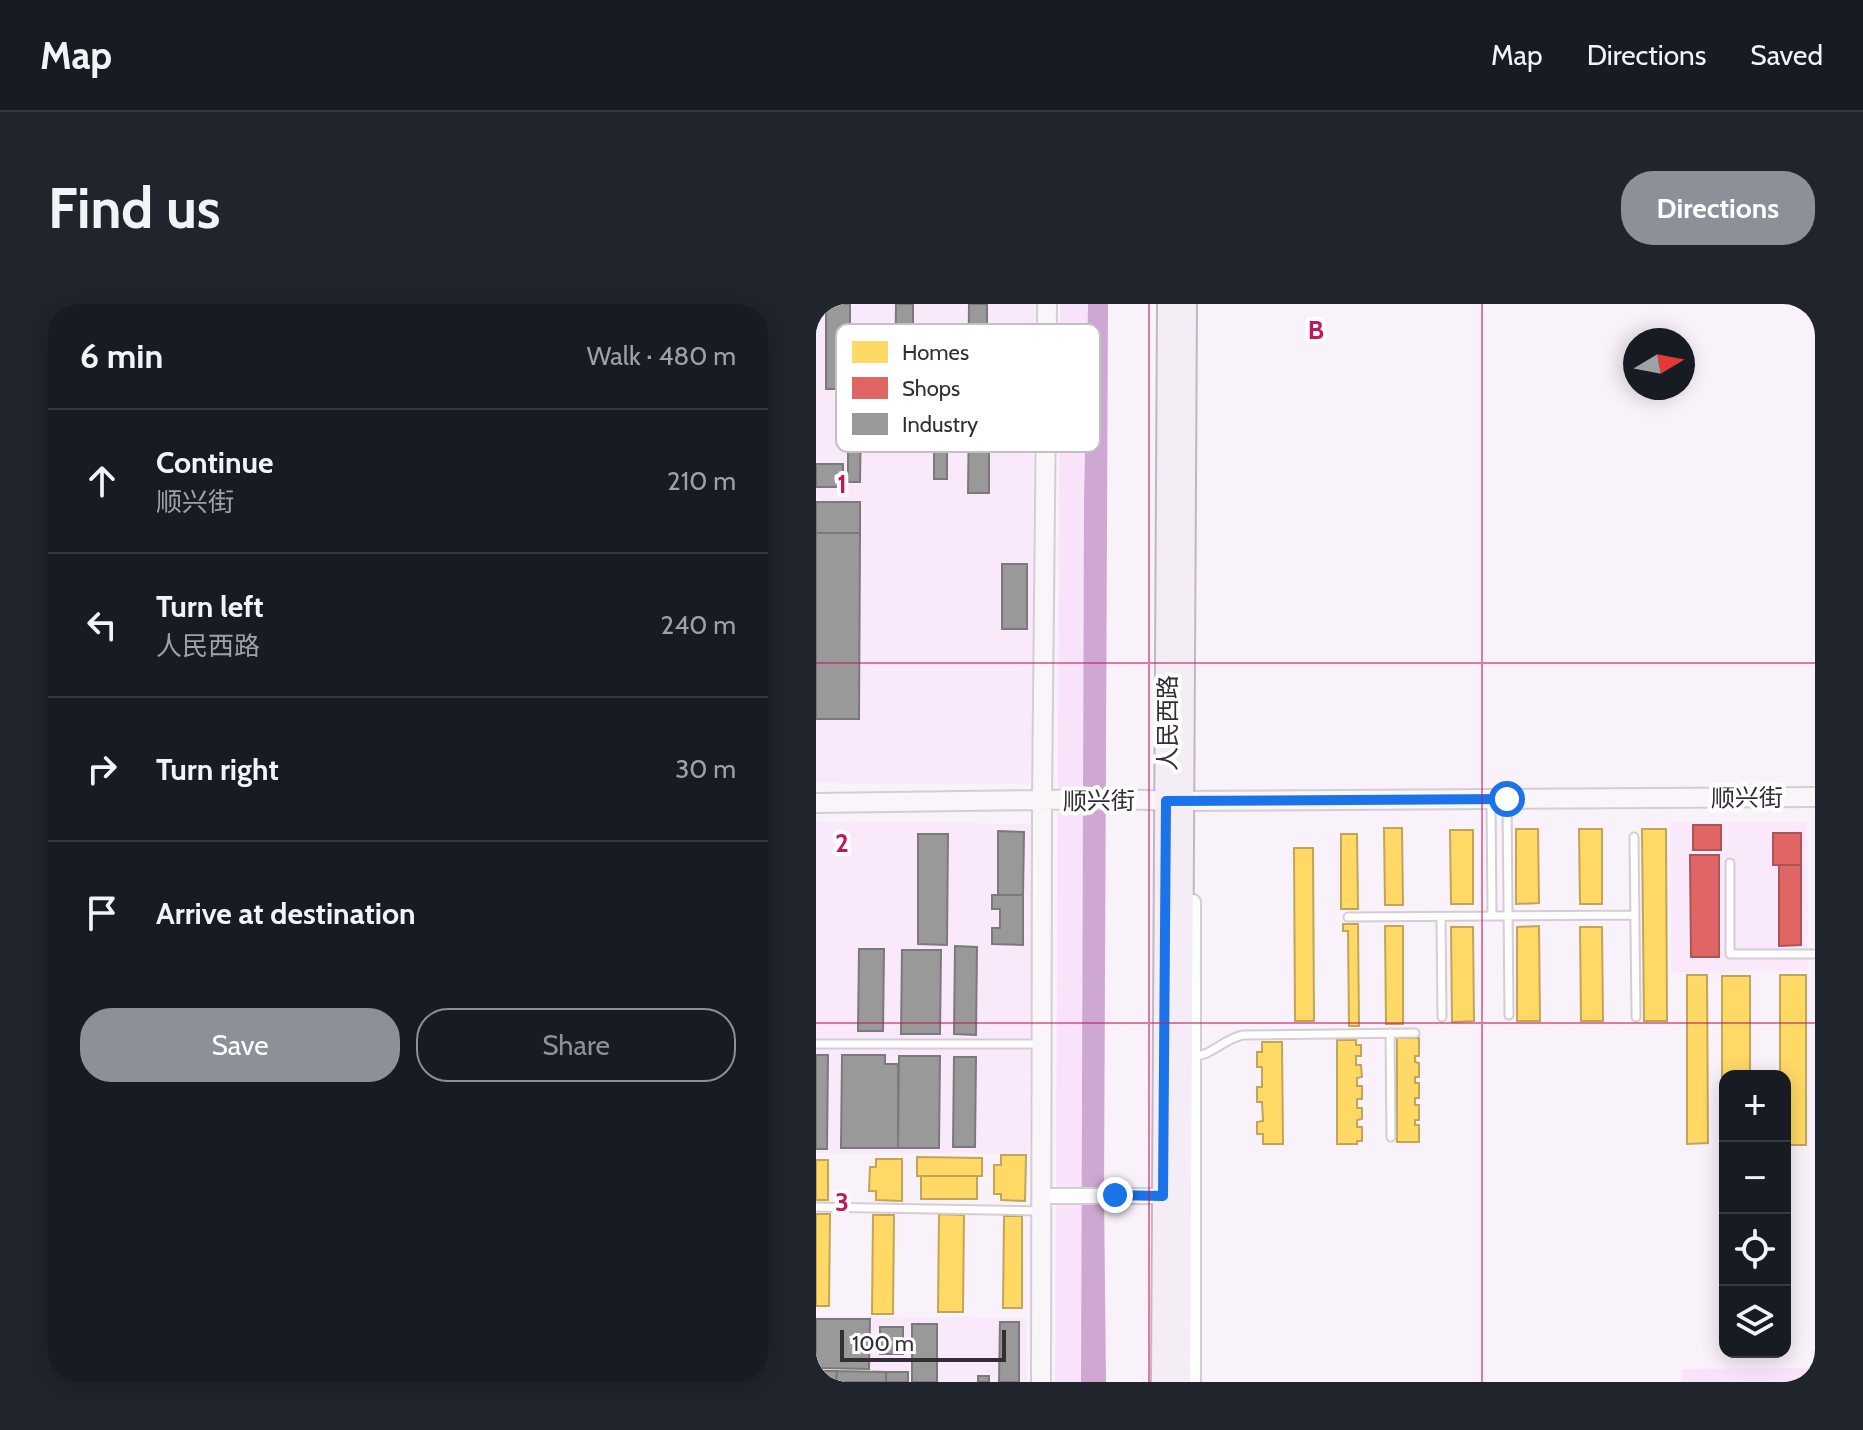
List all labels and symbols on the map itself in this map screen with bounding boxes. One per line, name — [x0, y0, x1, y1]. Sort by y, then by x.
text: B — [1308, 314, 1324, 346]
legend — [836, 324, 1100, 452]
north arrow — [1623, 328, 1695, 400]
text: Homes — [902, 339, 969, 366]
text: Shops — [902, 375, 960, 402]
text: Industry — [902, 411, 978, 438]
text: 1 — [837, 468, 847, 500]
street label: 人民西路 — [1153, 675, 1182, 771]
route start — [1489, 781, 1525, 817]
street label: 顺兴街 — [1711, 783, 1783, 812]
street label: 顺兴街 — [1063, 786, 1135, 815]
text: 2 — [835, 827, 849, 859]
route end — [1097, 1177, 1133, 1213]
text: 3 — [835, 1186, 849, 1218]
scale bar — [840, 1326, 1006, 1362]

